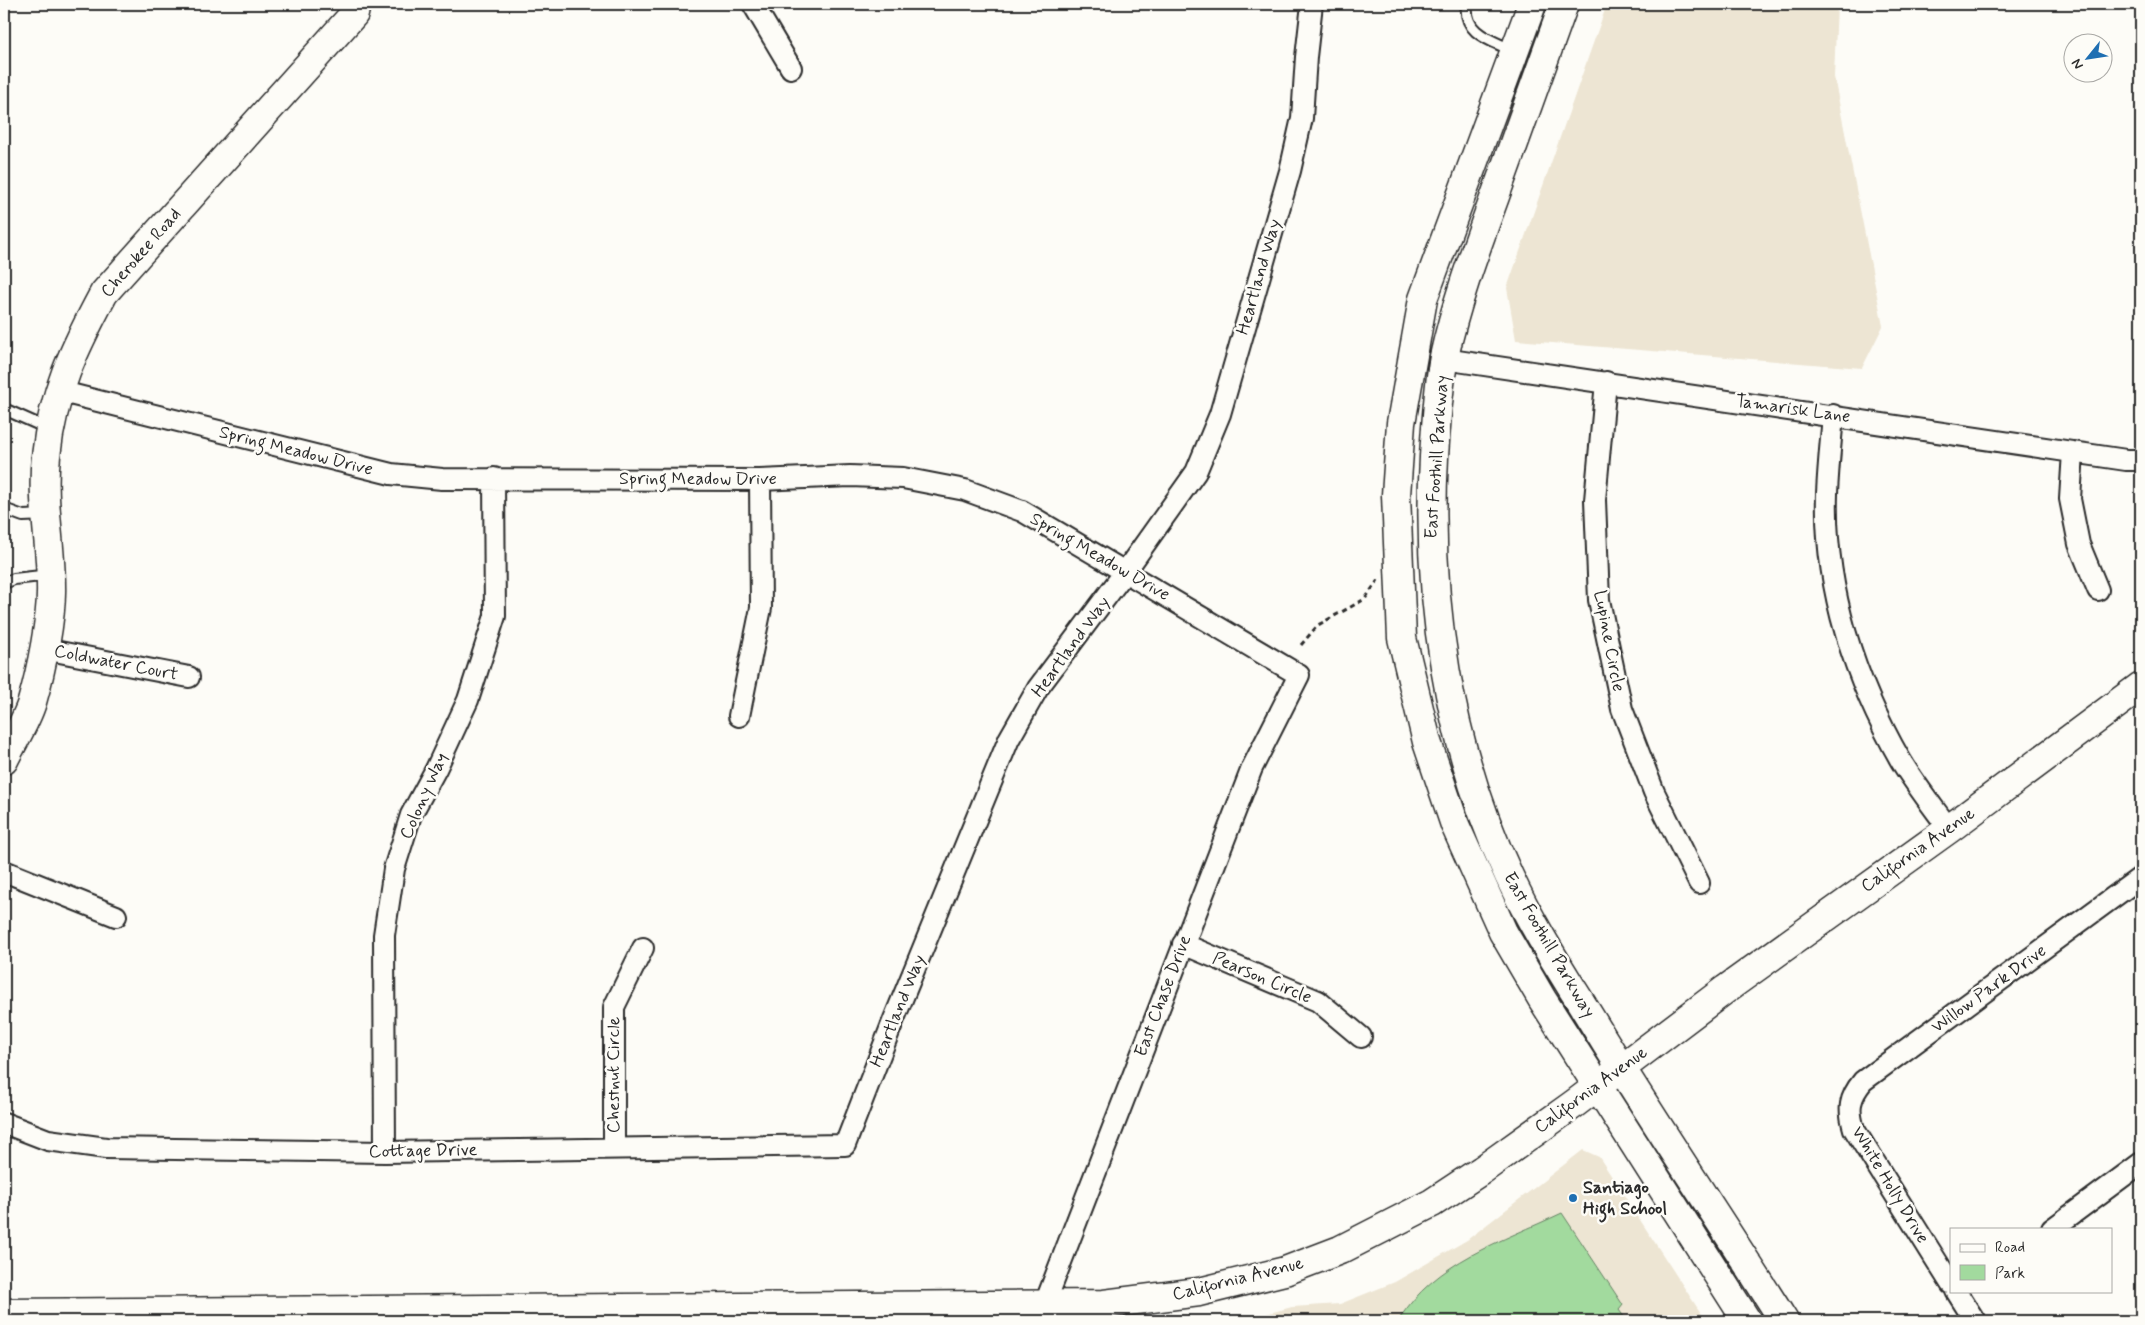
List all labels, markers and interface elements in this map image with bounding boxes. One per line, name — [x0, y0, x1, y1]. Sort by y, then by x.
north arrow — [2062, 32, 2112, 82]
text: N — [2067, 55, 2088, 73]
street label: Cherokee Road — [95, 203, 187, 303]
street label: Heartland Way — [1231, 216, 1287, 338]
street label: East Foothill Parkway — [1419, 374, 1455, 540]
street label: Tamarisk Lane — [1734, 389, 1852, 429]
street label: Spring Meadow Drive — [216, 420, 376, 484]
street label: Spring Meadow Drive — [619, 467, 777, 493]
street label: Spring Meadow Drive — [1025, 507, 1174, 609]
street label: Lupine Circle — [1587, 588, 1631, 694]
street label: Heartland Way — [1026, 592, 1116, 702]
street label: Coldwater Court — [52, 639, 180, 687]
street label: Colony Way — [394, 749, 454, 843]
street label: California Avenue — [1856, 802, 1981, 900]
street label: East Foothill Parkway — [1498, 868, 1600, 1022]
street label: East Chase Drive — [1129, 932, 1197, 1060]
street label: Willow Park Drive — [1926, 939, 2052, 1039]
street label: Pearson Circle — [1209, 946, 1315, 1010]
street label: Heartland Way — [865, 951, 931, 1071]
street label: Chestnut Circle — [602, 1017, 626, 1133]
street label: California Avenue — [1530, 1041, 1654, 1141]
street label: White Holly Drive — [1846, 1122, 1934, 1248]
street label: Cottage Drive — [369, 1138, 478, 1164]
place label: Santiago High School — [1583, 1176, 1667, 1223]
marker: Santiago High School — [1567, 1192, 1579, 1204]
legend — [1950, 1228, 2112, 1292]
text: Road — [1995, 1238, 2025, 1258]
street label: California Avenue — [1170, 1251, 1307, 1309]
text: Park — [1995, 1264, 2025, 1284]

